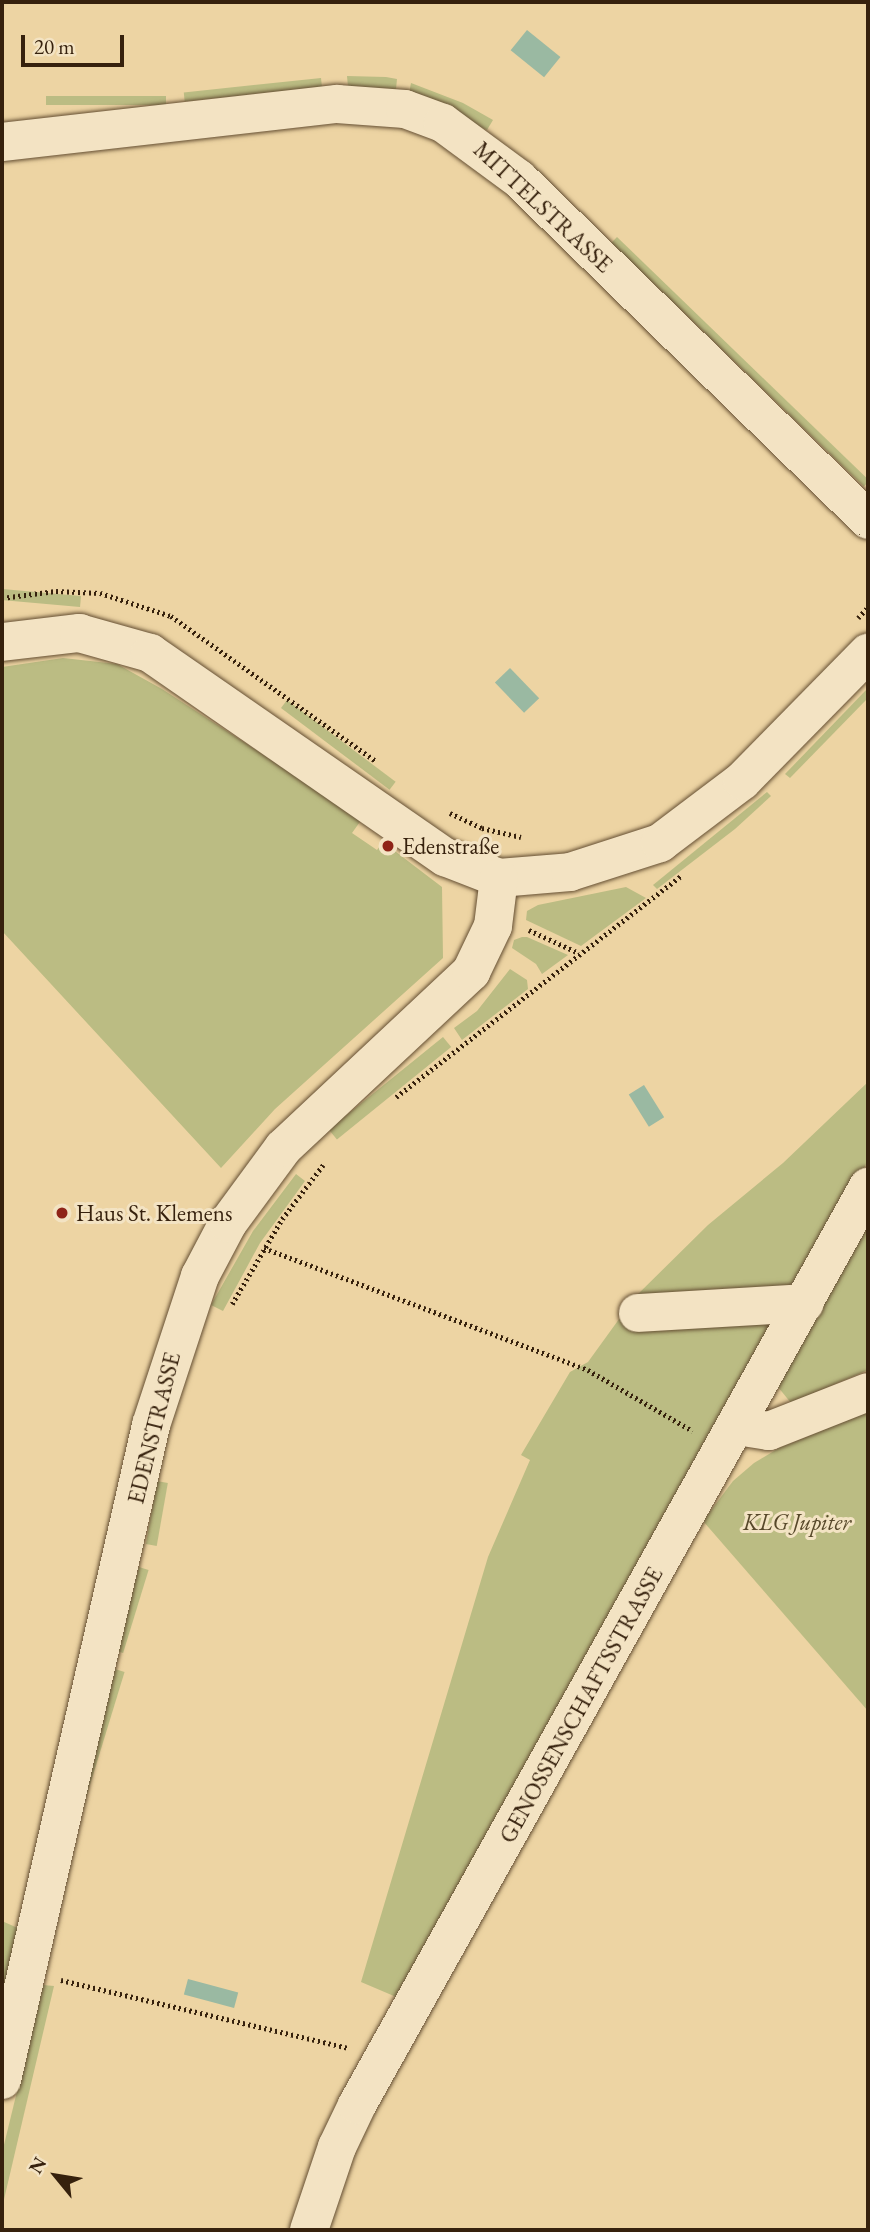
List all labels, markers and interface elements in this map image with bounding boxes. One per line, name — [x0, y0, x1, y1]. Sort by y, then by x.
scale bar — [24, 21, 128, 65]
text: 20 m — [34, 33, 75, 60]
street label: MITTELSTRASSE — [468, 136, 618, 278]
place label: Edenstraße — [402, 832, 499, 860]
marker: Edenstraße — [380, 838, 396, 854]
place label: Haus St. Klemens — [76, 1199, 232, 1227]
marker: Haus St. Klemens — [54, 1205, 70, 1221]
street label: EDENSTRASSE — [122, 1349, 186, 1507]
park label: KLG Jupiter — [743, 1508, 851, 1536]
street label: GENOSSENSCHAFTSSTRASSE — [493, 1562, 669, 1848]
north arrow — [21, 2141, 91, 2211]
text: N — [23, 2152, 52, 2178]

